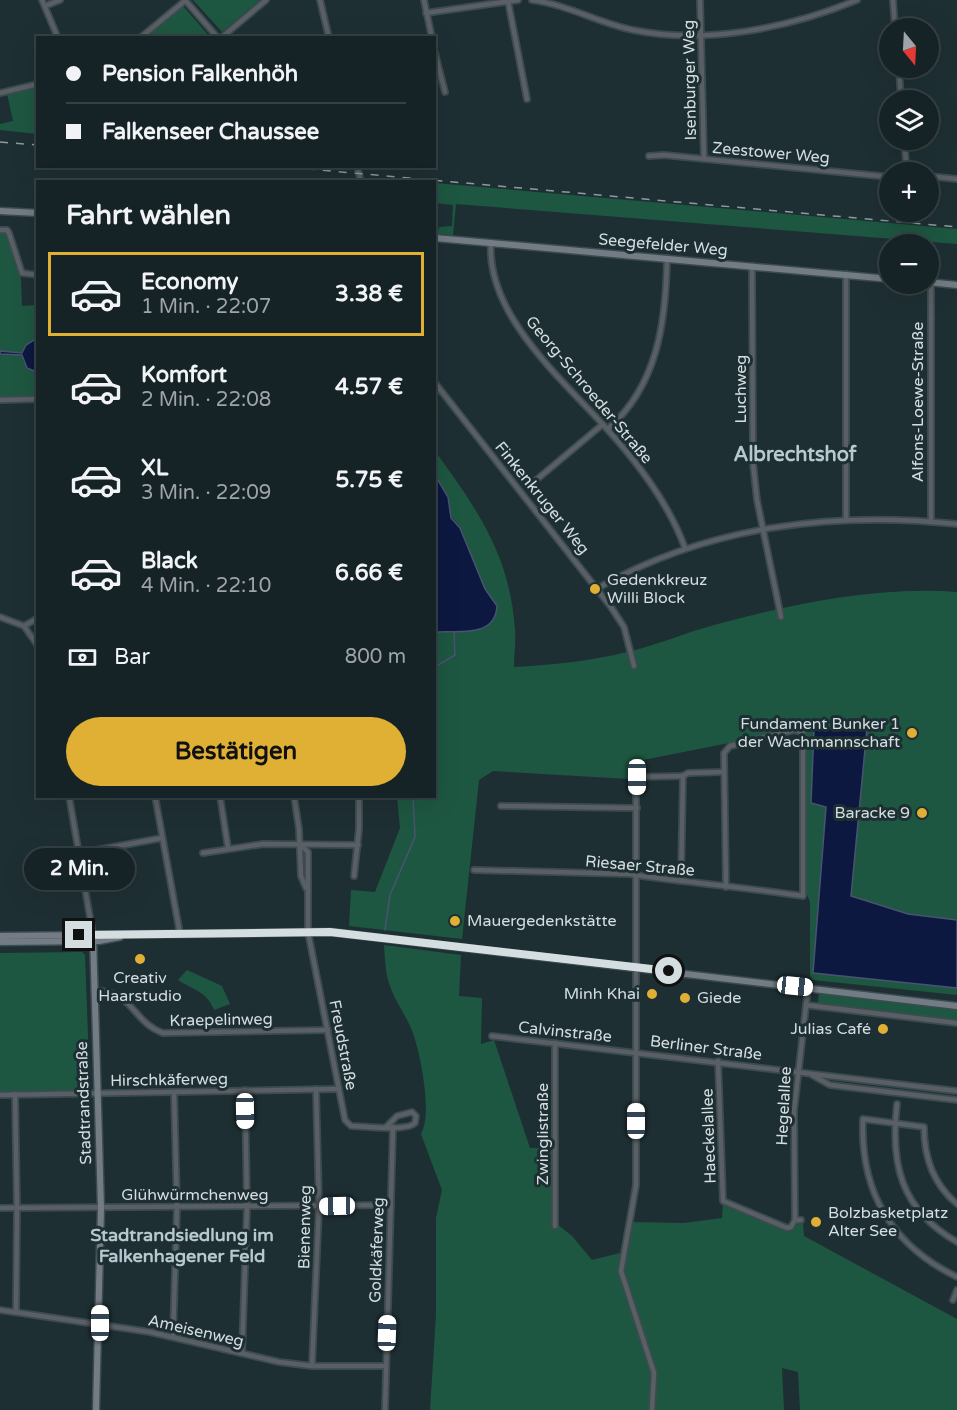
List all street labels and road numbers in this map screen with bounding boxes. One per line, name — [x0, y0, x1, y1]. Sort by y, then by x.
street label: Isenburger Weg — [679, 20, 701, 140]
street label: Zeestower Weg — [711, 138, 831, 168]
street label: Seegefelder Weg — [597, 229, 729, 261]
street label: Georg-Schroeder-Straße — [521, 312, 657, 468]
street label: Alfons-Loewe-Straße — [908, 322, 928, 482]
street label: Luchweg — [731, 355, 751, 423]
street label: Finkenkruger Weg — [490, 438, 594, 558]
street label: Riesaer Straße — [584, 851, 696, 881]
street label: Freudstraße — [324, 998, 362, 1092]
street label: Kraepelinweg — [169, 1009, 273, 1031]
street label: Calvinstraße — [517, 1017, 613, 1047]
street label: Berliner Straße — [649, 1031, 763, 1065]
street label: Stadtrandstraße — [72, 1041, 96, 1165]
street label: Hegelallee — [772, 1066, 796, 1146]
street label: Hirschkäferweg — [110, 1069, 228, 1091]
street label: Zwinglistraße — [533, 1083, 553, 1185]
street label: Haeckelallee — [697, 1088, 721, 1184]
street label: Glühwürmchenweg — [121, 1185, 269, 1205]
street label: Bienenweg — [294, 1185, 316, 1269]
street label: Goldkäferweg — [365, 1197, 389, 1303]
street label: Ameisenweg — [146, 1310, 246, 1352]

